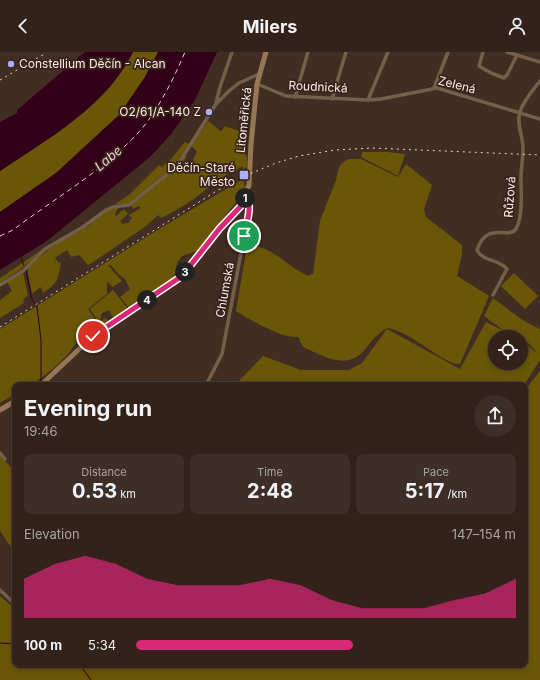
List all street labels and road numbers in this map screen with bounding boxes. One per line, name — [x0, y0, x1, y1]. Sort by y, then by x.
street label: Zelená — [437, 73, 478, 96]
street label: Roudnická — [288, 77, 348, 96]
street label: Litoměřická — [233, 86, 254, 154]
street label: Růžová — [501, 176, 518, 218]
street label: Chlumská — [212, 261, 237, 319]

